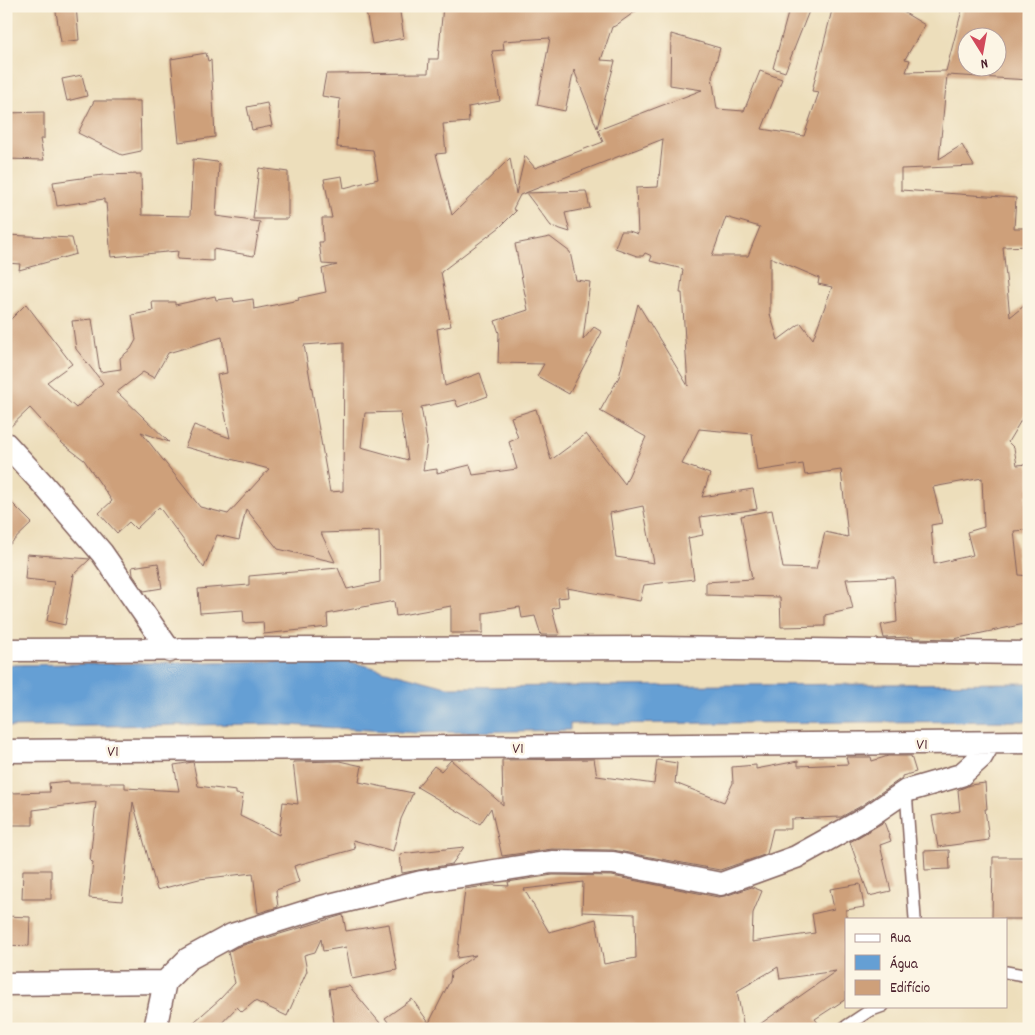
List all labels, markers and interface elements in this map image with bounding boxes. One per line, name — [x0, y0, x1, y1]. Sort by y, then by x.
north arrow — [958, 28, 1008, 78]
text: N — [979, 52, 989, 73]
street label: V1 — [916, 734, 928, 757]
street label: V1 — [512, 738, 524, 761]
street label: V1 — [107, 741, 119, 764]
legend — [845, 918, 1008, 1008]
text: Rua — [890, 928, 912, 950]
text: Água — [890, 954, 919, 976]
text: Edifício — [890, 978, 930, 1000]

